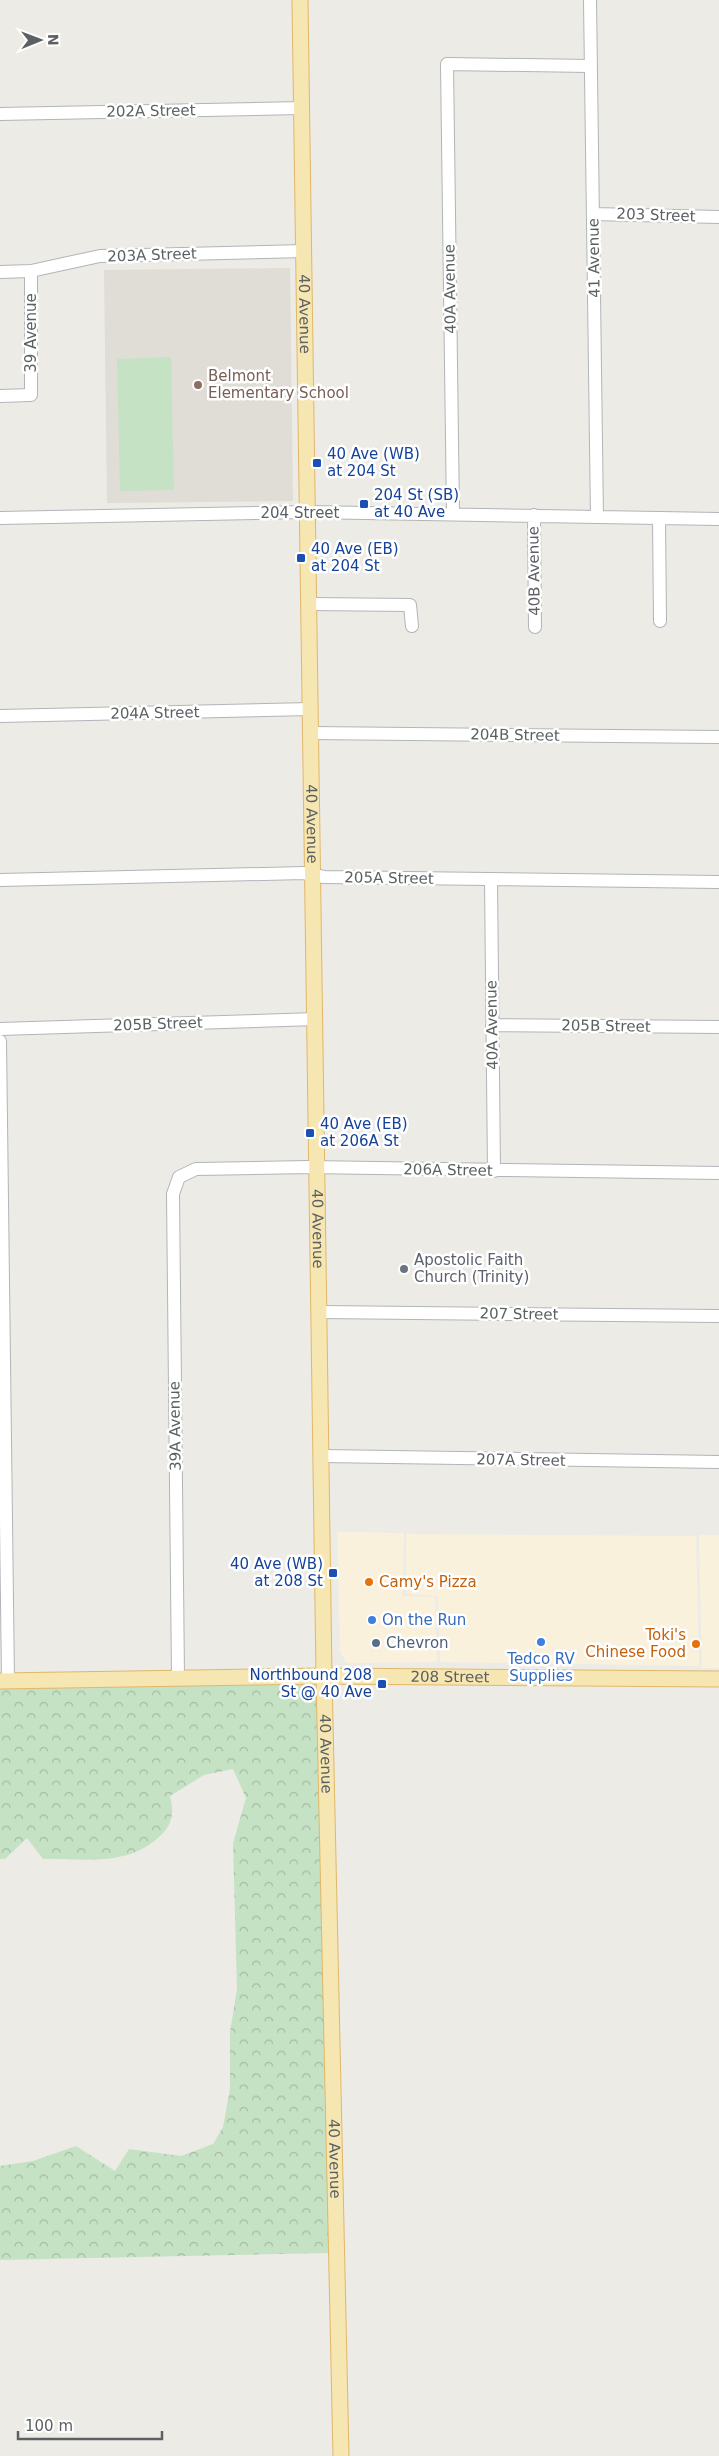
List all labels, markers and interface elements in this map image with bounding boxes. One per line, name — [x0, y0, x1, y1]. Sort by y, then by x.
north arrow — [15, 15, 65, 65]
text: N — [45, 34, 61, 46]
street label: 202A Street — [106, 101, 196, 121]
street label: 203 Street — [616, 205, 696, 225]
street label: 41 Avenue — [584, 218, 604, 298]
street label: 203A Street — [107, 244, 197, 266]
street label: 40A Avenue — [440, 244, 460, 334]
street label: 40 Avenue — [295, 274, 314, 354]
street label: 39 Avenue — [22, 293, 40, 373]
place label: Belmont Elementary School — [208, 367, 349, 402]
marker: Belmont Elementary School — [192, 379, 204, 391]
place label: 40 Ave (WB) at 204 St — [327, 445, 420, 480]
marker: 40 Ave (WB) at 204 St — [311, 457, 323, 469]
place label: 204 St (SB) at 40 Ave — [374, 486, 459, 521]
marker: 204 St (SB) at 40 Ave — [358, 498, 370, 510]
street label: 204 Street — [261, 504, 340, 522]
street label: 40B Avenue — [524, 526, 544, 616]
place label: 40 Ave (EB) at 204 St — [311, 540, 399, 575]
marker: 40 Ave (EB) at 204 St — [295, 552, 307, 564]
street label: 204A Street — [110, 703, 200, 723]
street label: 204B Street — [470, 725, 560, 745]
street label: 40 Avenue — [302, 784, 321, 864]
street label: 205A Street — [344, 868, 434, 888]
street label: 40A Avenue — [482, 980, 502, 1070]
street label: 205B Street — [113, 1013, 203, 1035]
street label: 205B Street — [561, 1016, 651, 1036]
place label: 40 Ave (EB) at 206A St — [320, 1115, 408, 1150]
marker: 40 Ave (EB) at 206A St — [304, 1127, 316, 1139]
street label: 206A Street — [403, 1160, 493, 1180]
street label: 40 Avenue — [308, 1189, 327, 1269]
place label: Apostolic Faith Church (Trinity) — [414, 1251, 529, 1286]
marker: Apostolic Faith Church (Trinity) — [398, 1263, 410, 1275]
street label: 207 Street — [479, 1304, 559, 1324]
street label: 39A Avenue — [165, 1381, 185, 1471]
street label: 207A Street — [476, 1450, 566, 1470]
place label: 40 Ave (WB) at 208 St — [230, 1555, 323, 1590]
marker: 40 Ave (WB) at 208 St — [327, 1567, 339, 1579]
place label: Camy's Pizza — [379, 1573, 477, 1591]
marker: Camy's Pizza — [363, 1576, 375, 1588]
place label: On the Run — [382, 1611, 466, 1629]
marker: On the Run — [366, 1614, 378, 1626]
place label: Toki's Chinese Food — [585, 1626, 686, 1661]
place label: Chevron — [386, 1634, 449, 1652]
marker: Tedco RV Supplies — [535, 1636, 547, 1648]
marker: Chevron — [370, 1637, 382, 1649]
marker: Toki's Chinese Food — [690, 1638, 702, 1650]
place label: Tedco RV Supplies — [506, 1650, 575, 1685]
place label: Northbound 208 St @ 40 Ave — [249, 1666, 372, 1701]
street label: 208 Street — [410, 1668, 490, 1686]
marker: Northbound 208 St @ 40 Ave — [376, 1678, 388, 1690]
street label: 40 Avenue — [316, 1714, 336, 1794]
street label: 40 Avenue — [325, 2119, 344, 2199]
scale bar — [18, 2408, 161, 2440]
text: 100 m — [25, 2417, 73, 2435]

